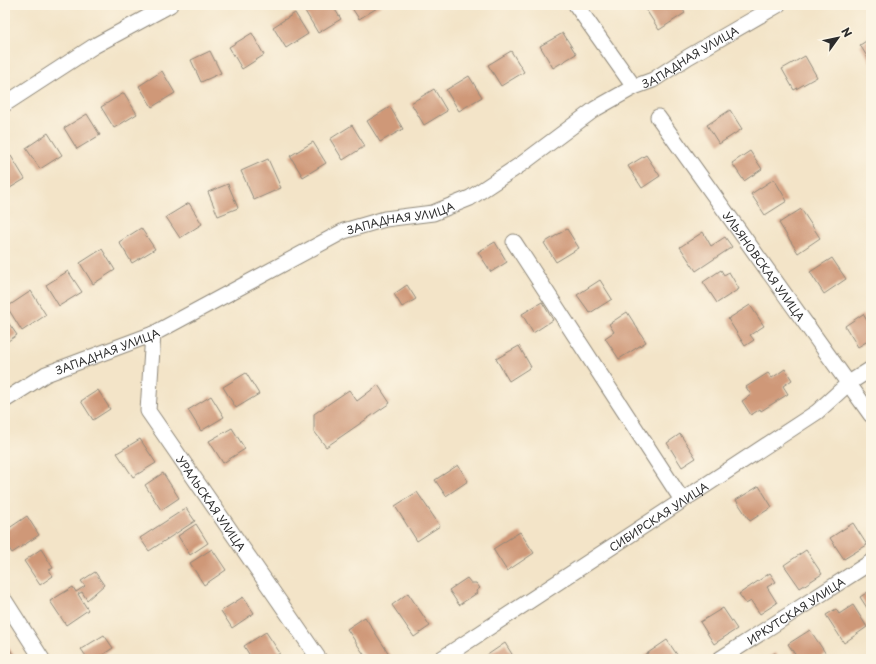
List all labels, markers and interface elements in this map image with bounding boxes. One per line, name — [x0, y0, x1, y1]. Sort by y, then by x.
north arrow — [818, 18, 858, 58]
street label: ЗАПАДНАЯ УЛИЦА — [639, 21, 742, 92]
text: N — [837, 24, 856, 41]
street label: ЗАПАДНАЯ УЛИЦА — [345, 197, 457, 238]
street label: УЛЬЯНОВСКАЯ УЛИЦА — [719, 208, 810, 325]
street label: ЗАПАДНАЯ УЛИЦА — [53, 323, 163, 378]
street label: УРАЛЬСКАЯ УЛИЦА — [173, 452, 251, 555]
street label: СИБИРСКАЯ УЛИЦА — [605, 477, 712, 555]
street label: ИРКУТСКАЯ УЛИЦА — [743, 572, 849, 648]

